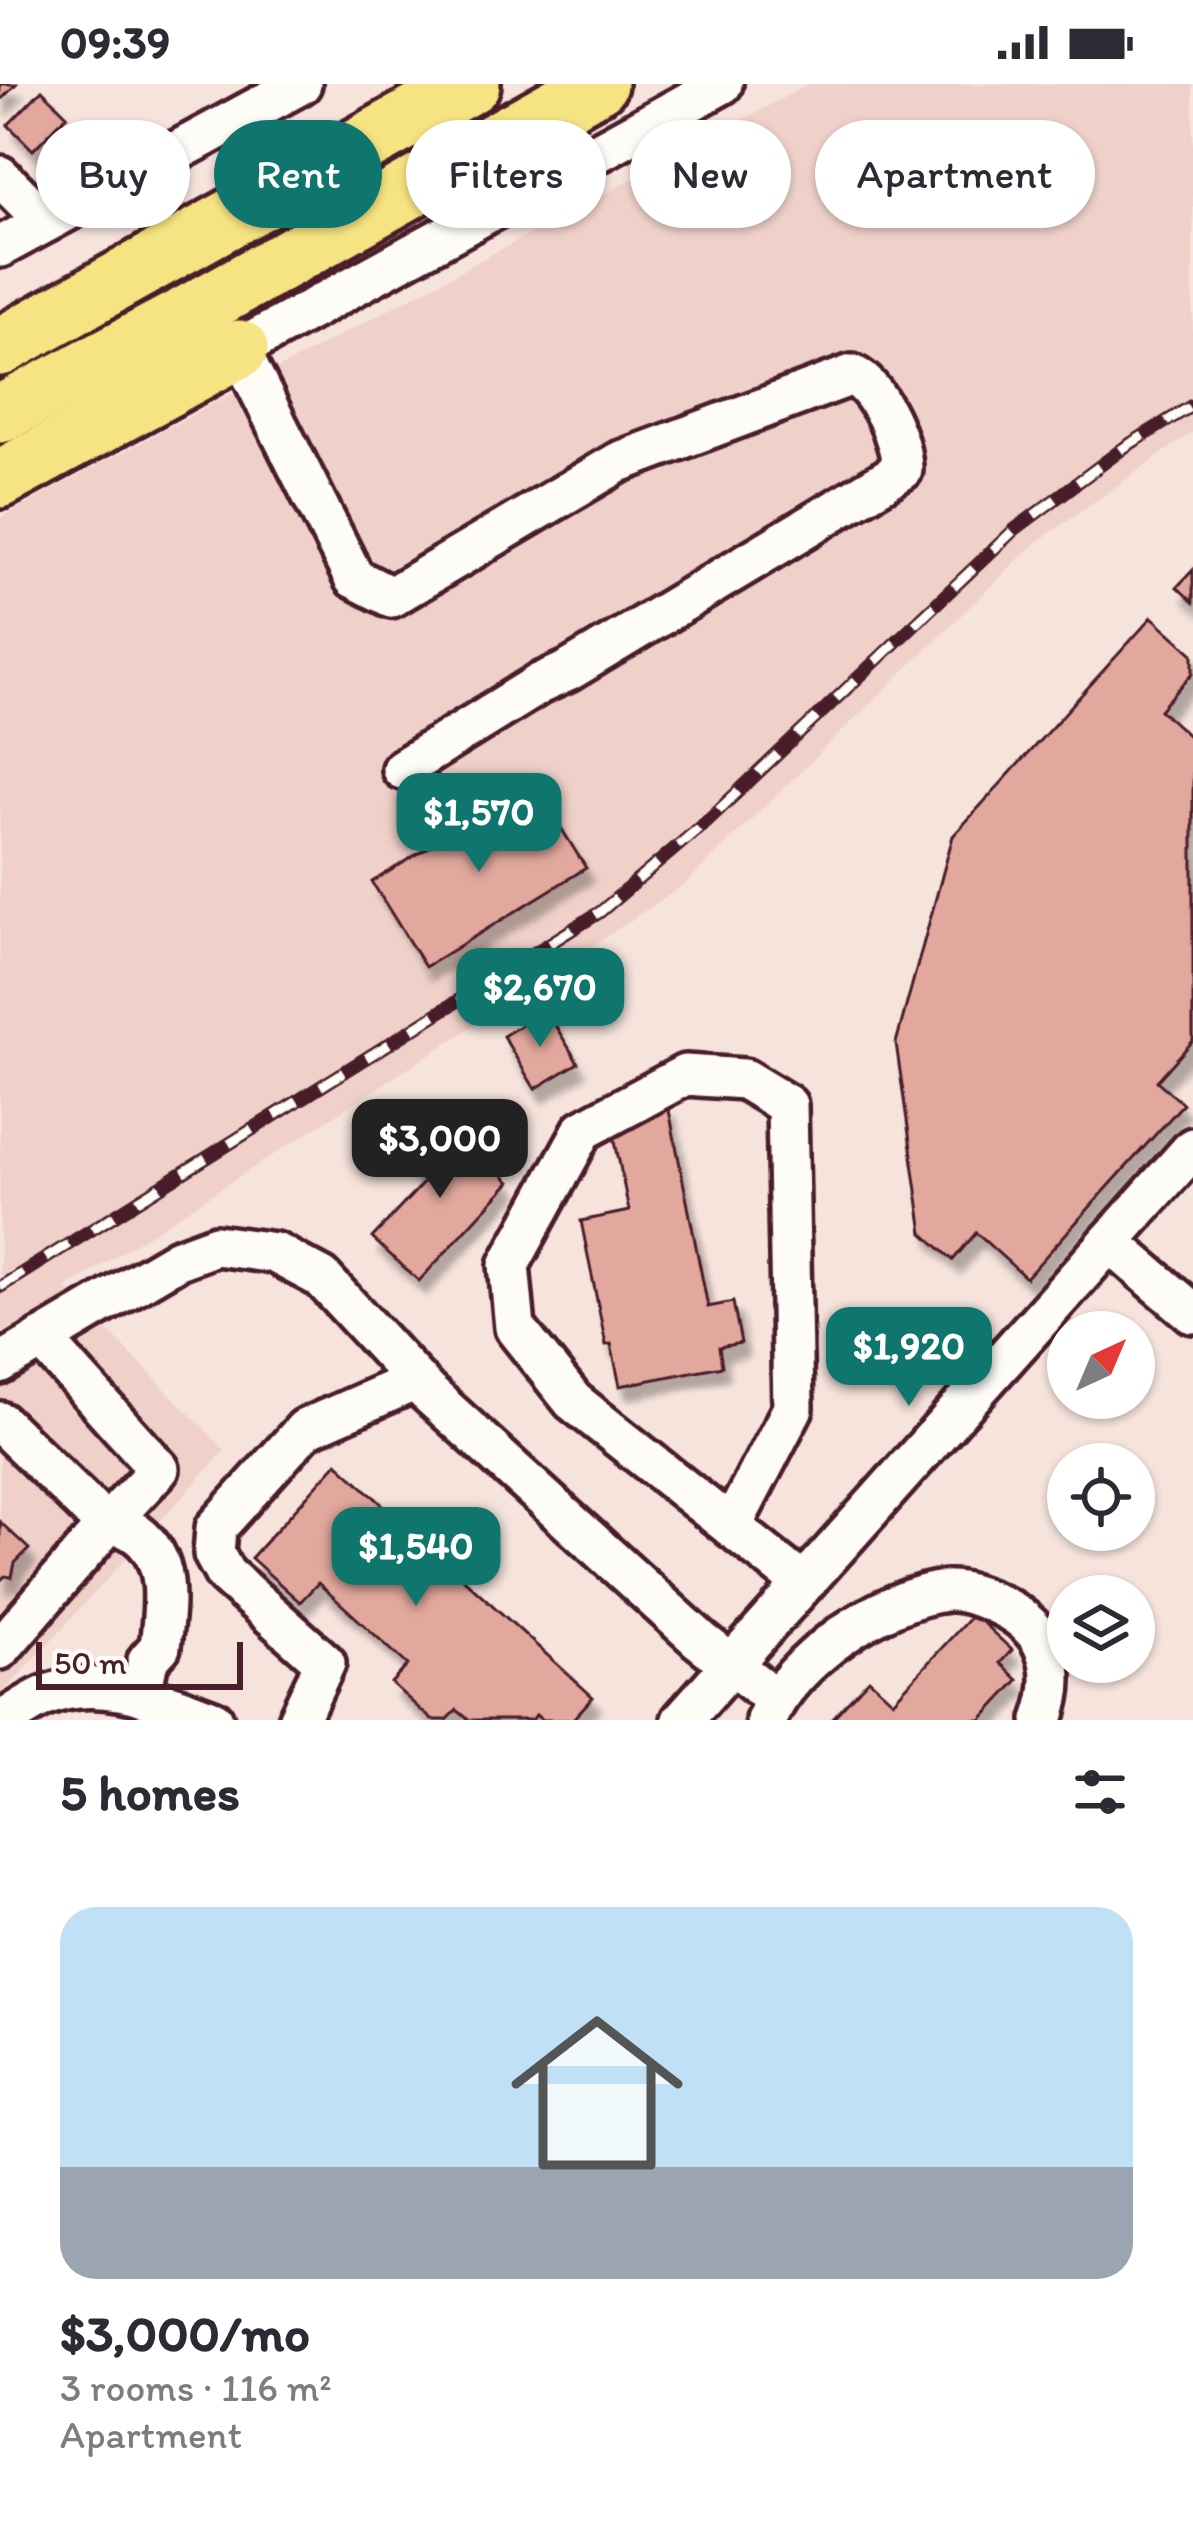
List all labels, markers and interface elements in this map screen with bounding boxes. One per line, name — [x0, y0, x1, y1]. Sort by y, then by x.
text: 09:39 — [60, 15, 170, 69]
chip: Buy — [36, 120, 190, 228]
chip: Rent — [214, 120, 382, 228]
chip: Filters — [406, 120, 606, 228]
chip: New — [630, 120, 791, 228]
chip: Apartment — [815, 120, 1095, 228]
pin: $1,570 — [381, 773, 577, 875]
text: $1,570 — [424, 788, 534, 835]
pin: $2,670 — [442, 948, 638, 1050]
text: $2,670 — [483, 963, 597, 1010]
pin: $3,000 — [342, 1099, 538, 1201]
text: $3,000 — [379, 1114, 501, 1161]
pin: $1,920 — [811, 1307, 1007, 1409]
north arrow — [1047, 1311, 1155, 1419]
map controls — [1047, 1311, 1155, 1683]
text: $1,920 — [853, 1322, 965, 1369]
button: locate — [1047, 1443, 1155, 1551]
pin: $1,540 — [318, 1507, 514, 1609]
text: $1,540 — [358, 1522, 474, 1569]
button: layers — [1047, 1575, 1155, 1683]
scale bar — [36, 1636, 243, 1689]
text: 50 m — [54, 1643, 127, 1682]
icon: filters — [1067, 1759, 1133, 1825]
text: 5 homes — [60, 1762, 240, 1823]
icon: home — [489, 1985, 705, 2201]
text: $3,000/mo — [60, 2303, 310, 2364]
text: 3 rooms · 116 m² — [60, 2364, 332, 2411]
text: Apartment — [60, 2411, 242, 2458]

